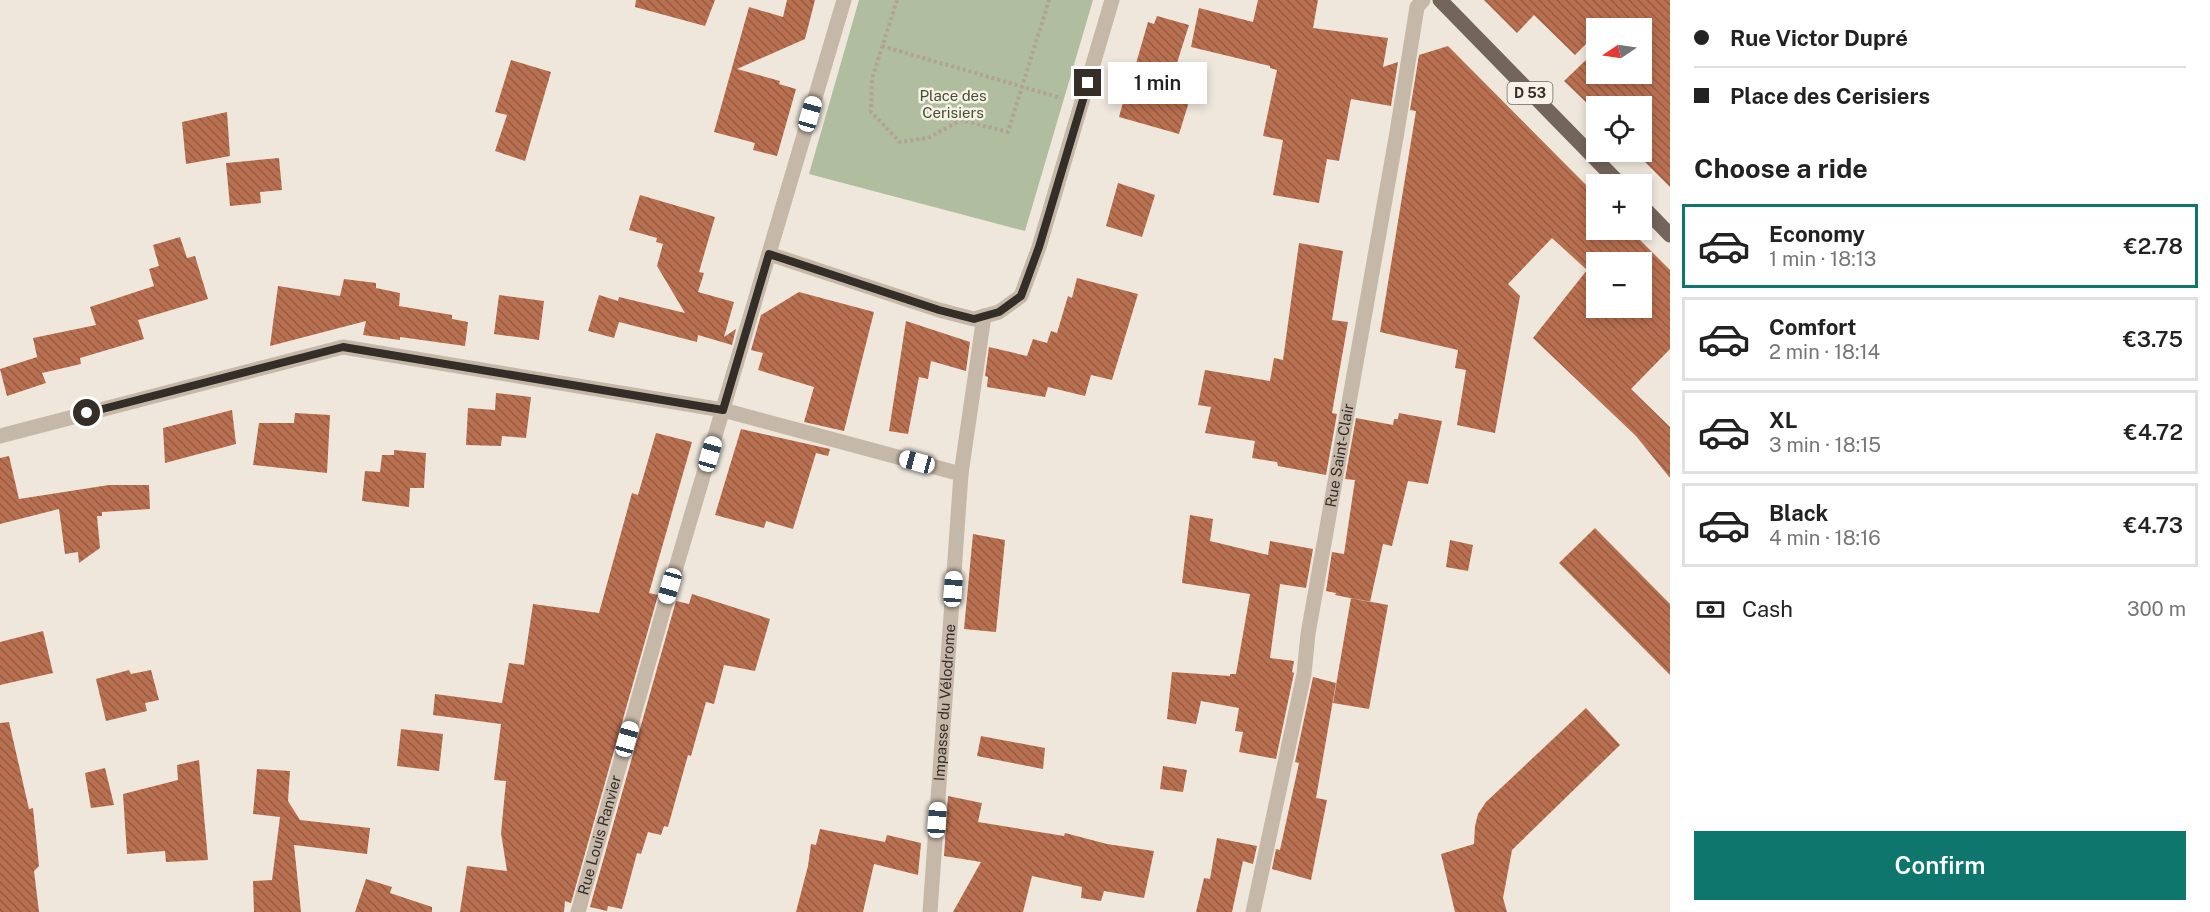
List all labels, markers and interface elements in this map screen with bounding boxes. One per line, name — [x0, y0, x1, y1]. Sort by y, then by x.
north arrow — [1586, 18, 1652, 84]
map controls — [1586, 18, 1652, 318]
text: Rue Victor Dupré — [1730, 25, 1908, 51]
callout: 1 min — [1109, 62, 1208, 104]
route end — [1074, 69, 1101, 96]
text: 1 min — [1134, 71, 1181, 95]
road number: D 53 — [1508, 82, 1552, 104]
text: Place des Cerisiers — [1730, 83, 1930, 109]
park label: Place des Cerisiers — [919, 87, 987, 121]
car — [796, 94, 824, 134]
button: locate — [1586, 96, 1652, 162]
text: Choose a ride — [1694, 152, 1868, 184]
button: + — [1586, 174, 1652, 240]
icon: car — [1697, 219, 1751, 273]
text: Economy — [1769, 221, 1865, 247]
text: €2.78 — [2124, 233, 2183, 259]
text: 1 min · 18:13 — [1769, 247, 1876, 271]
button: − — [1586, 252, 1652, 318]
icon: car — [1697, 312, 1751, 366]
text: Comfort — [1769, 314, 1856, 340]
text: €3.75 — [2123, 326, 2183, 352]
text: 2 min · 18:14 — [1769, 340, 1880, 364]
route start — [73, 399, 100, 426]
street label: Rue Saint-Clair — [1322, 402, 1357, 509]
icon: car — [1697, 405, 1751, 459]
text: XL — [1769, 407, 1797, 433]
text: €4.72 — [2124, 419, 2183, 445]
text: 3 min · 18:15 — [1769, 433, 1881, 457]
car — [696, 434, 724, 474]
car — [897, 449, 937, 475]
icon: car — [1697, 498, 1751, 552]
text: Black — [1769, 500, 1828, 526]
text: €4.73 — [2124, 512, 2183, 538]
text: 4 min · 18:16 — [1769, 526, 1881, 550]
car — [656, 566, 684, 606]
car — [943, 570, 963, 608]
icon: cash — [1694, 593, 1727, 626]
text: Cash — [1742, 596, 1793, 622]
text: 300 m — [2127, 597, 2186, 621]
street label: Impasse du Vélodrome — [930, 623, 958, 782]
car — [613, 719, 641, 759]
street label: Rue Louis Ranvier — [574, 773, 624, 897]
car — [927, 801, 947, 839]
button: Confirm — [1694, 831, 2186, 900]

